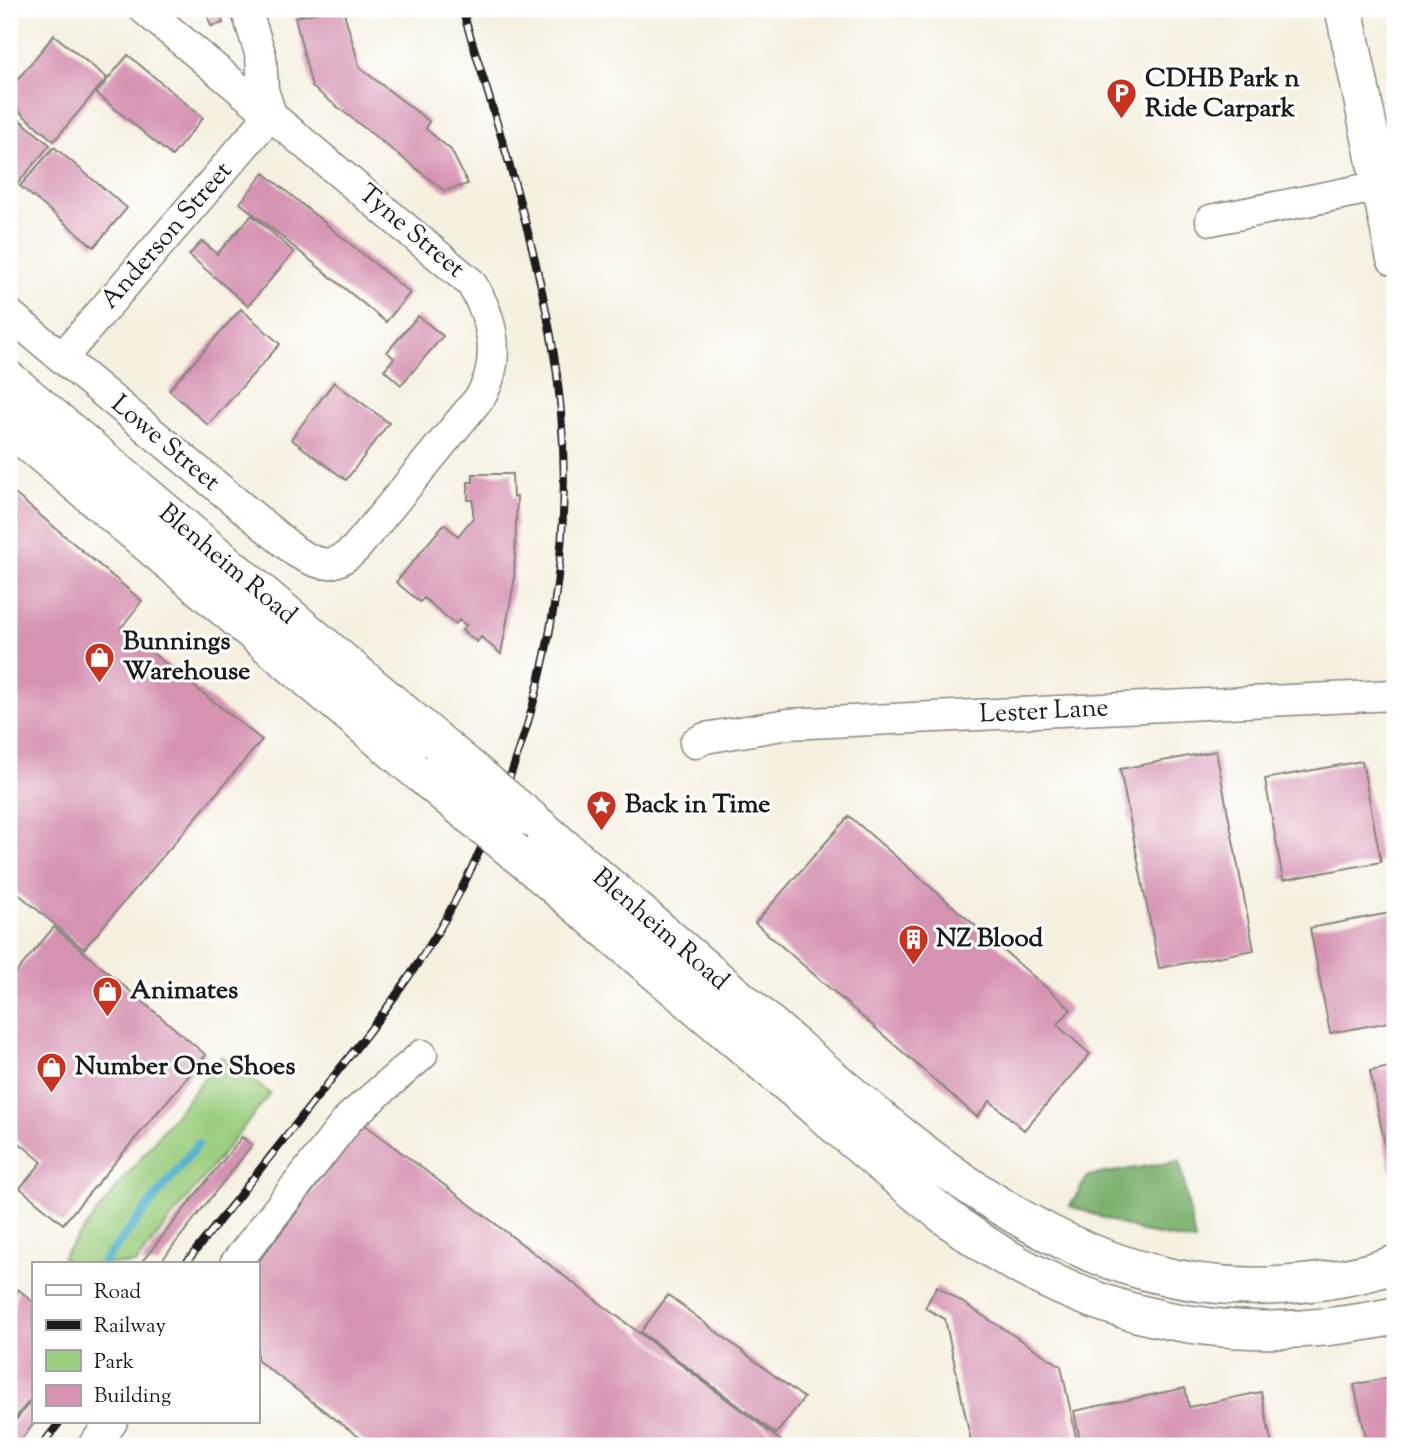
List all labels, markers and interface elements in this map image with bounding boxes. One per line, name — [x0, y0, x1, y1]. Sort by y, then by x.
place label: CDHB Park n Ride Carpark — [1145, 61, 1300, 128]
parking icon: CDHB Park n Ride Carpark — [1105, 77, 1139, 121]
street label: Anderson Street — [92, 154, 242, 318]
street label: Tyne Street — [350, 176, 472, 288]
street label: Lowe Street — [102, 387, 228, 501]
street label: Blenheim Road — [150, 496, 305, 634]
place label: Bunnings Warehouse — [123, 624, 250, 691]
shop icon: Bunnings Warehouse — [83, 640, 117, 684]
street label: Lester Lane — [979, 690, 1109, 734]
place label: Back in Time — [625, 787, 770, 824]
place icon: Back in Time — [585, 788, 619, 832]
street label: Blenheim Road — [583, 860, 737, 1000]
place label: NZ Blood — [936, 921, 1044, 958]
building icon: NZ Blood — [896, 922, 930, 966]
place label: Animates — [130, 973, 238, 1010]
shop icon: Animates — [90, 974, 124, 1018]
place label: Number One Shoes — [75, 1049, 295, 1086]
shop icon: Number One Shoes — [35, 1050, 69, 1094]
legend — [32, 1262, 259, 1424]
text: Road — [94, 1278, 141, 1308]
text: Railway — [94, 1312, 166, 1342]
text: Park — [94, 1348, 135, 1378]
text: Building — [94, 1382, 171, 1412]

